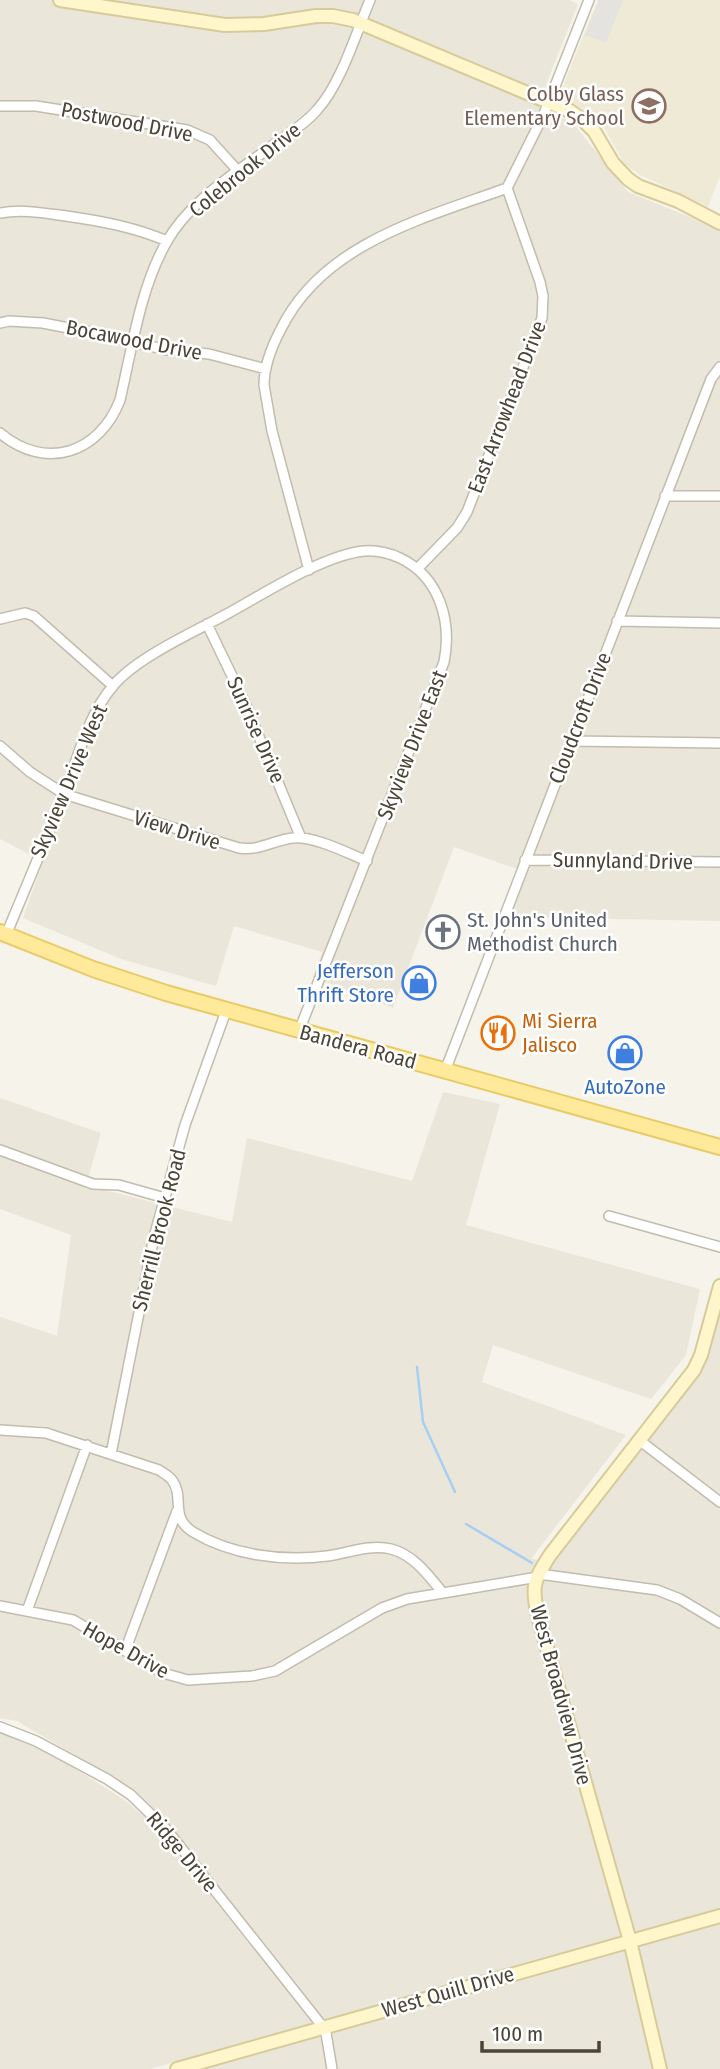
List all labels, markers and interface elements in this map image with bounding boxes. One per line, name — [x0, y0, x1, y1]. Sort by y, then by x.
place label: Colby Glass Elementary School — [464, 81, 624, 131]
school or university icon: Colby Glass Elementary School — [630, 87, 668, 125]
street label: Postwood Drive — [59, 96, 195, 148]
street label: Colebrook Drive — [184, 117, 306, 223]
street label: Bocawood Drive — [64, 314, 204, 366]
street label: East Arrowhead Drive — [462, 317, 552, 497]
street label: Cloudcroft Drive — [543, 649, 617, 787]
street label: Skyview Drive East — [372, 666, 453, 824]
street label: Sunrise Drive — [221, 673, 291, 787]
street label: Skyview Drive West — [25, 700, 113, 862]
street label: View Drive — [130, 804, 224, 856]
street label: Sunnyland Drive — [553, 847, 693, 875]
place label: St. John's United Methodist Church — [467, 907, 618, 957]
church icon: St. John's United Methodist Church — [424, 913, 462, 951]
place label: Jefferson Thrift Store — [297, 958, 394, 1008]
shop icon: Jefferson Thrift Store — [400, 964, 438, 1002]
place label: Mi Sierra Jalisco — [522, 1008, 598, 1058]
restaurant icon: Mi Sierra Jalisco — [479, 1014, 517, 1052]
street label: Bandera Road — [297, 1019, 419, 1075]
shop icon: AutoZone — [606, 1034, 644, 1072]
place label: AutoZone — [584, 1074, 666, 1100]
street label: Sherrill Brook Road — [126, 1146, 192, 1314]
street label: West Broadview Drive — [524, 1602, 598, 1788]
street label: Hope Drive — [78, 1616, 174, 1684]
street label: Ridge Drive — [141, 1806, 223, 1898]
street label: West Quill Drive — [379, 1961, 517, 2023]
scale bar — [482, 2010, 599, 2054]
text: 100 m — [492, 2021, 543, 2047]

